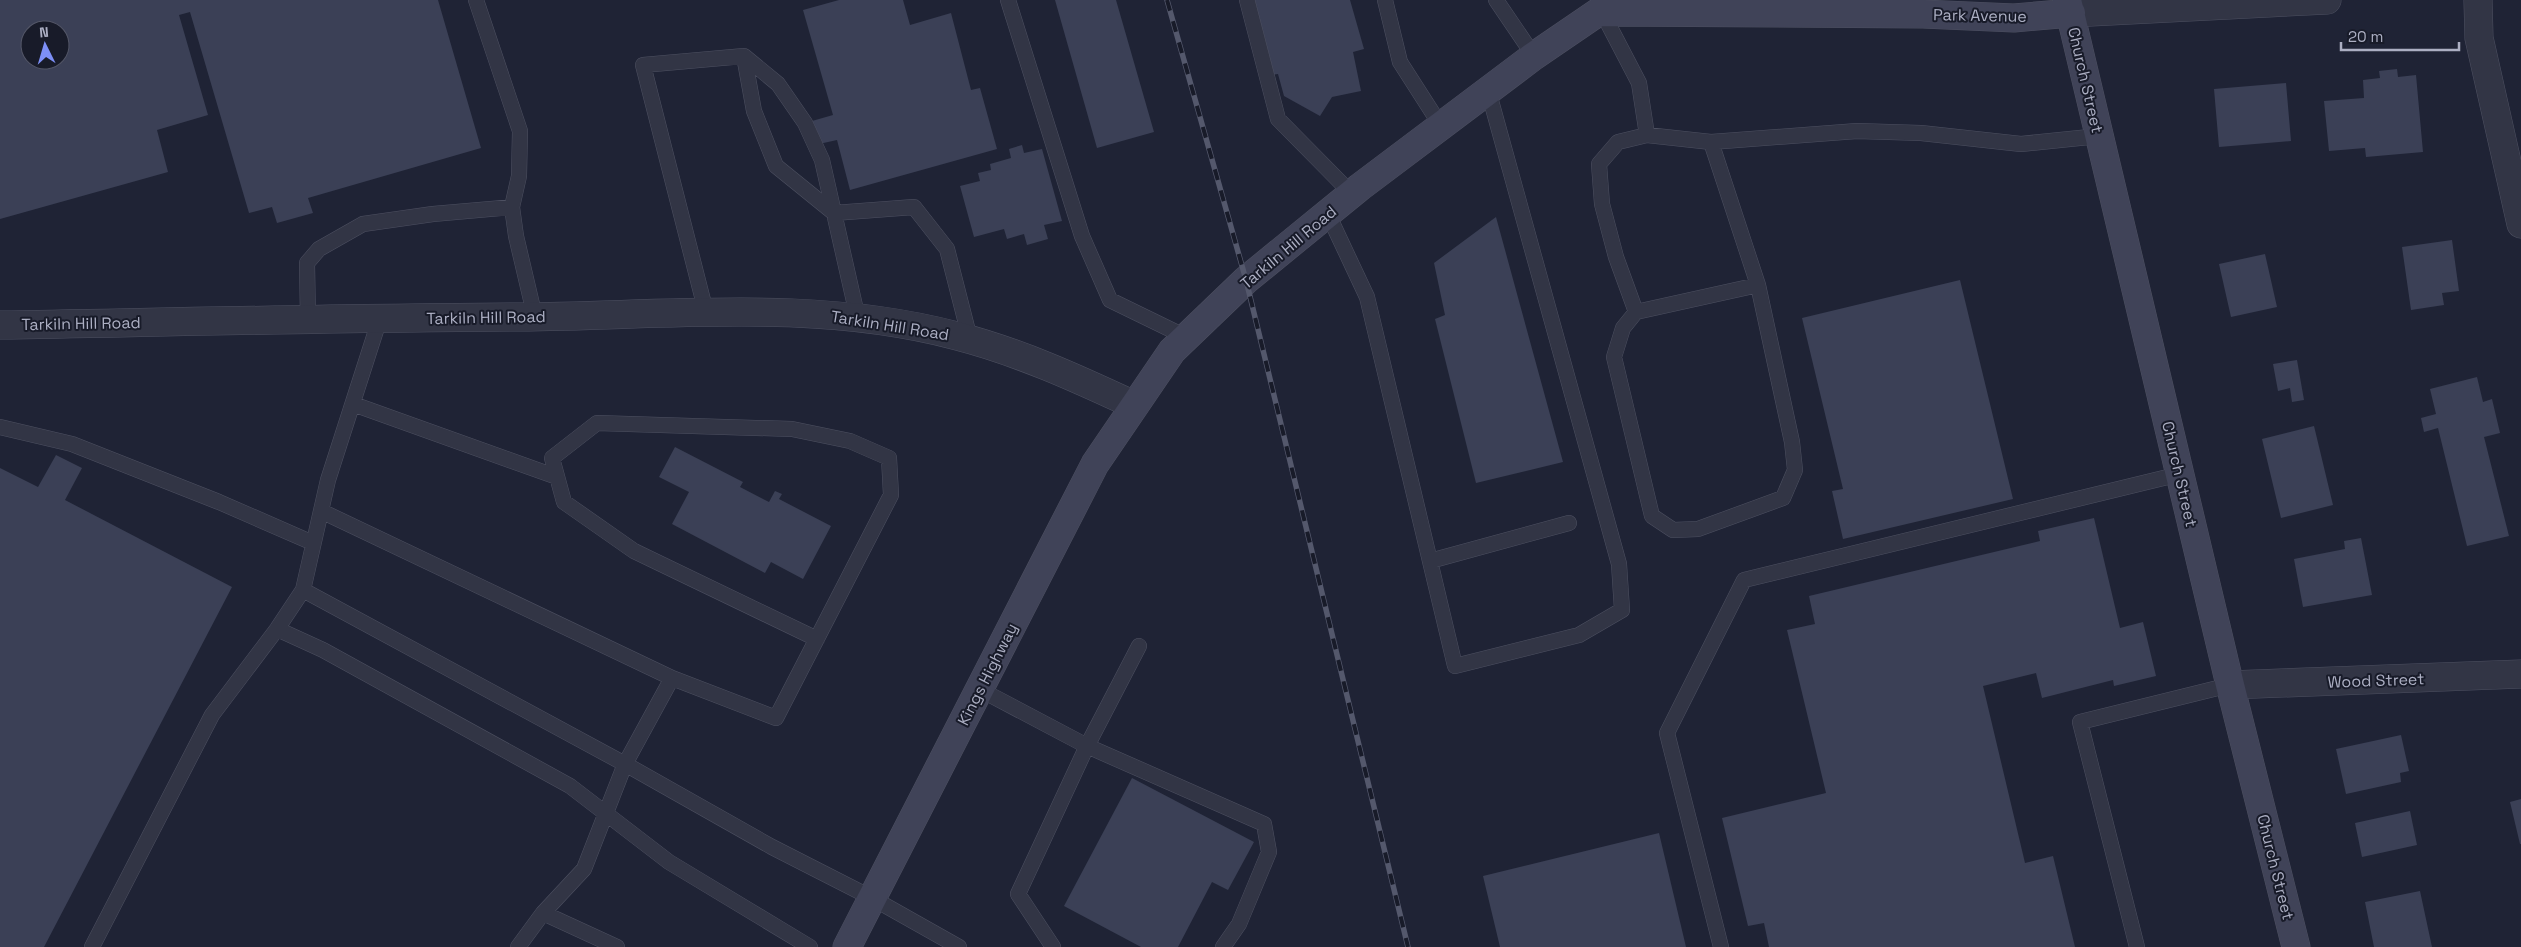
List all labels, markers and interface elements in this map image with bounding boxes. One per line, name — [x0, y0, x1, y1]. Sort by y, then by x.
street label: Park Avenue — [1933, 4, 2027, 27]
north arrow — [20, 20, 70, 70]
scale bar — [2341, 20, 2458, 52]
text: N — [38, 23, 49, 41]
street label: Church Street — [2063, 25, 2108, 135]
text: 20 m — [2348, 27, 2383, 46]
street label: Tarkiln Hill Road — [1236, 201, 1341, 294]
street label: Tarkiln Hill Road — [426, 306, 546, 329]
street label: Tarkiln Hill Road — [829, 306, 950, 345]
street label: Tarkiln Hill Road — [21, 312, 141, 335]
street label: Church Street — [2157, 419, 2202, 529]
street label: Kings Highway — [953, 619, 1022, 729]
street label: Wood Street — [2327, 668, 2425, 693]
street label: Church Street — [2252, 812, 2299, 922]

